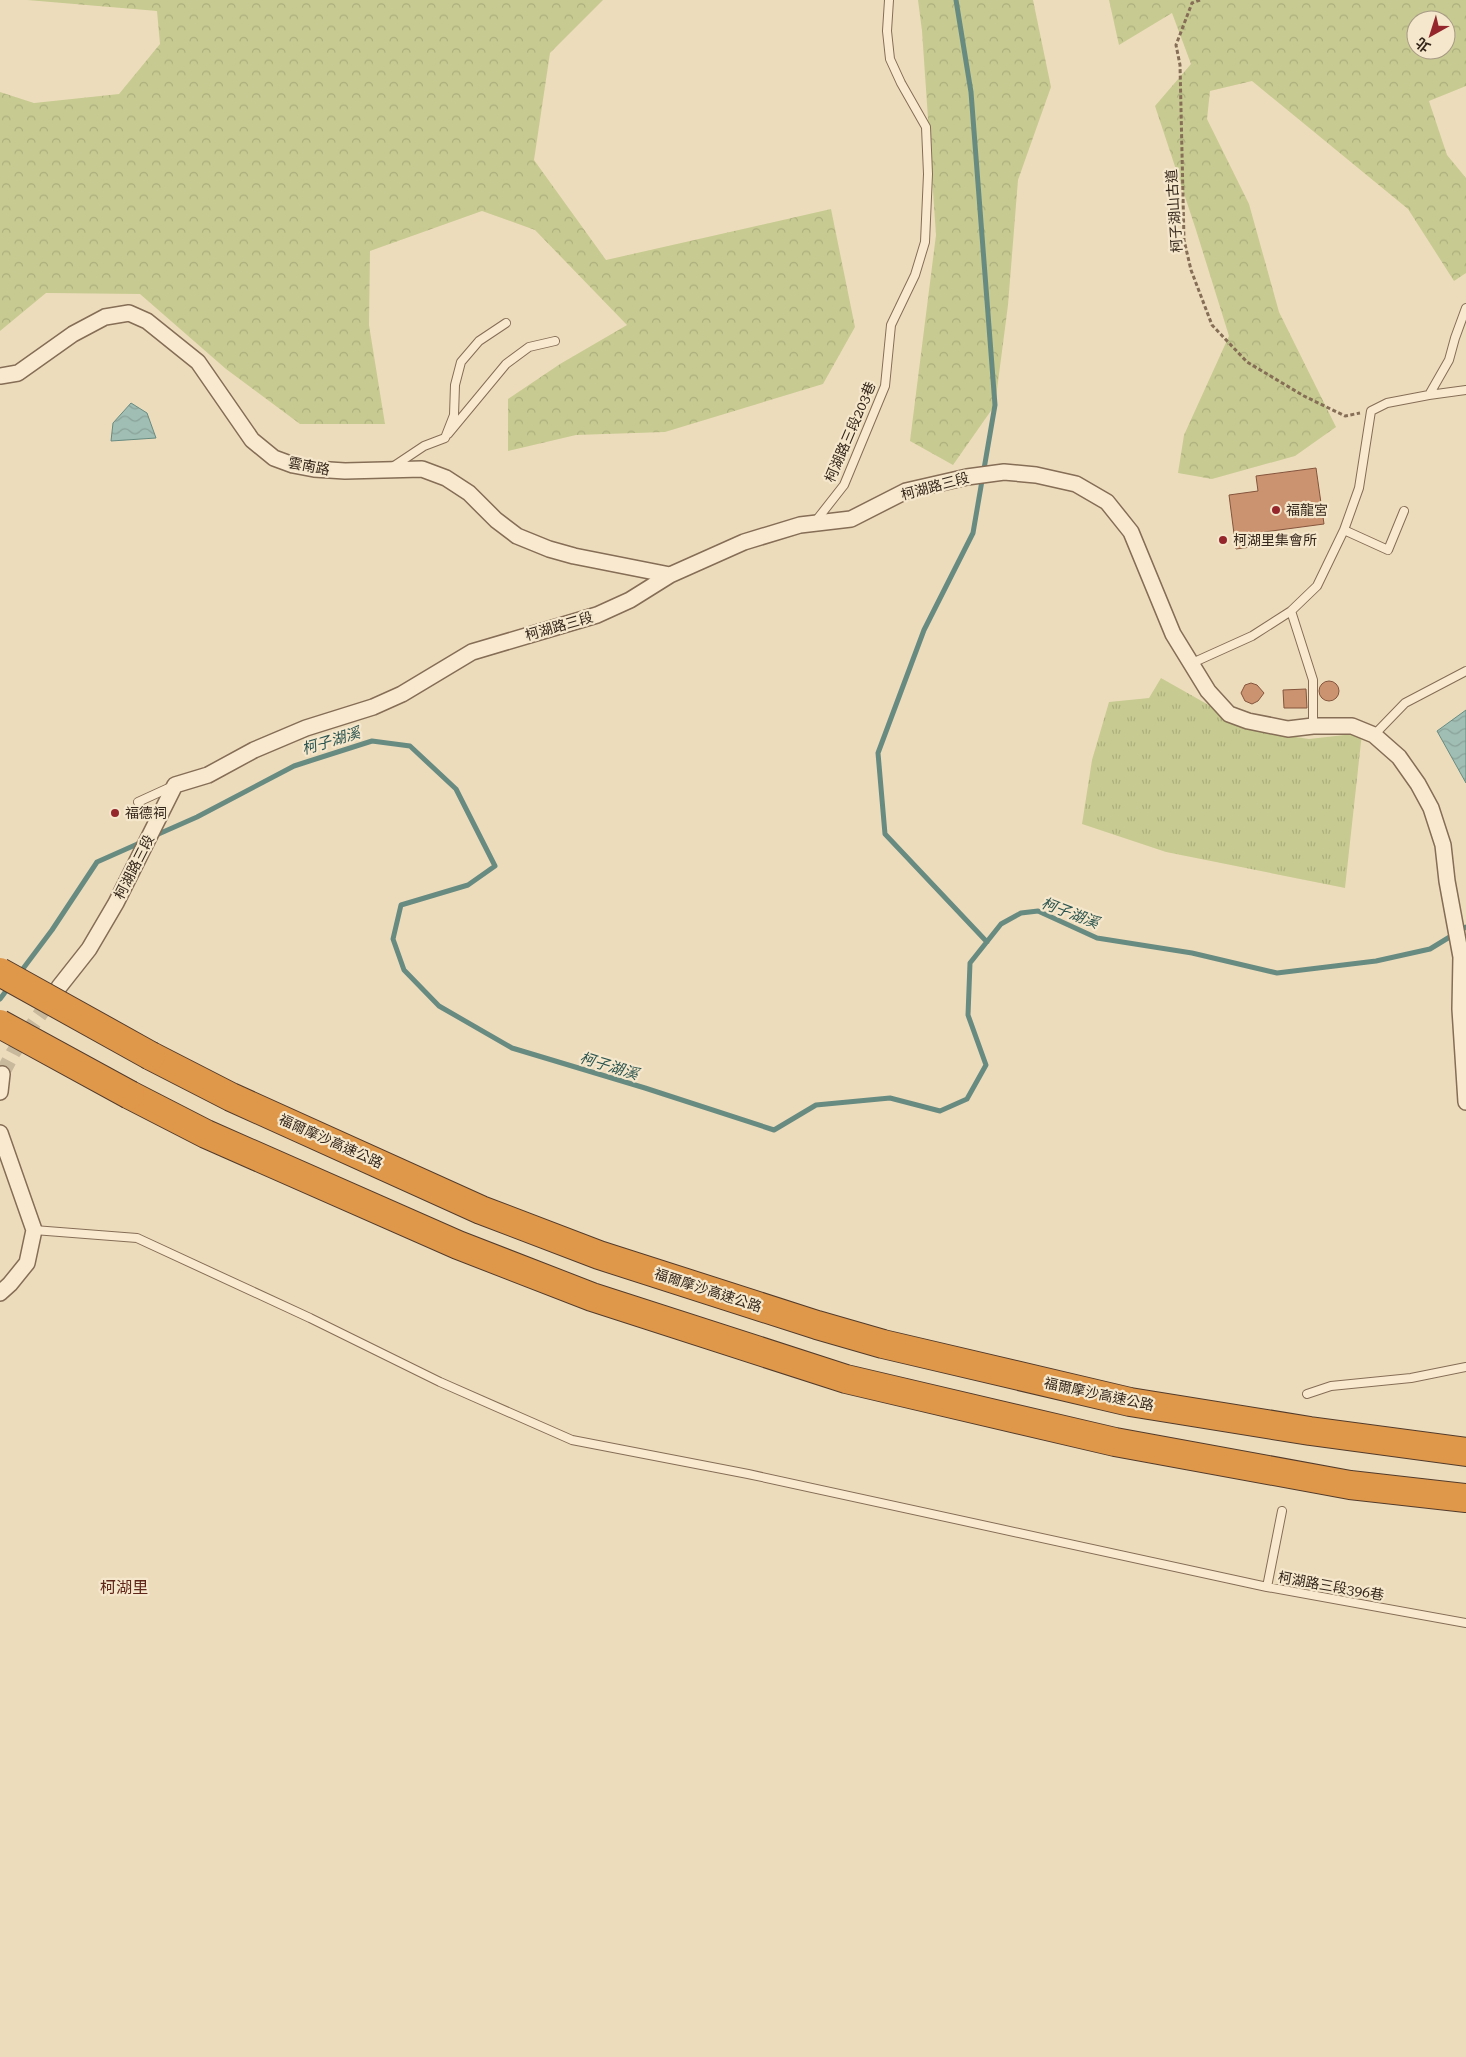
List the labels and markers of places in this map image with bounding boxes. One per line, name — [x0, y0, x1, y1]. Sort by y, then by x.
place label: 福龍宮 — [1286, 502, 1328, 518]
marker: 福龍宮 — [1270, 504, 1282, 516]
place label: 柯湖里集會所 — [1233, 532, 1317, 548]
marker: 柯湖里集會所 — [1217, 534, 1229, 546]
place label: 福德祠 — [125, 805, 167, 821]
marker: 福德祠 — [109, 807, 121, 819]

